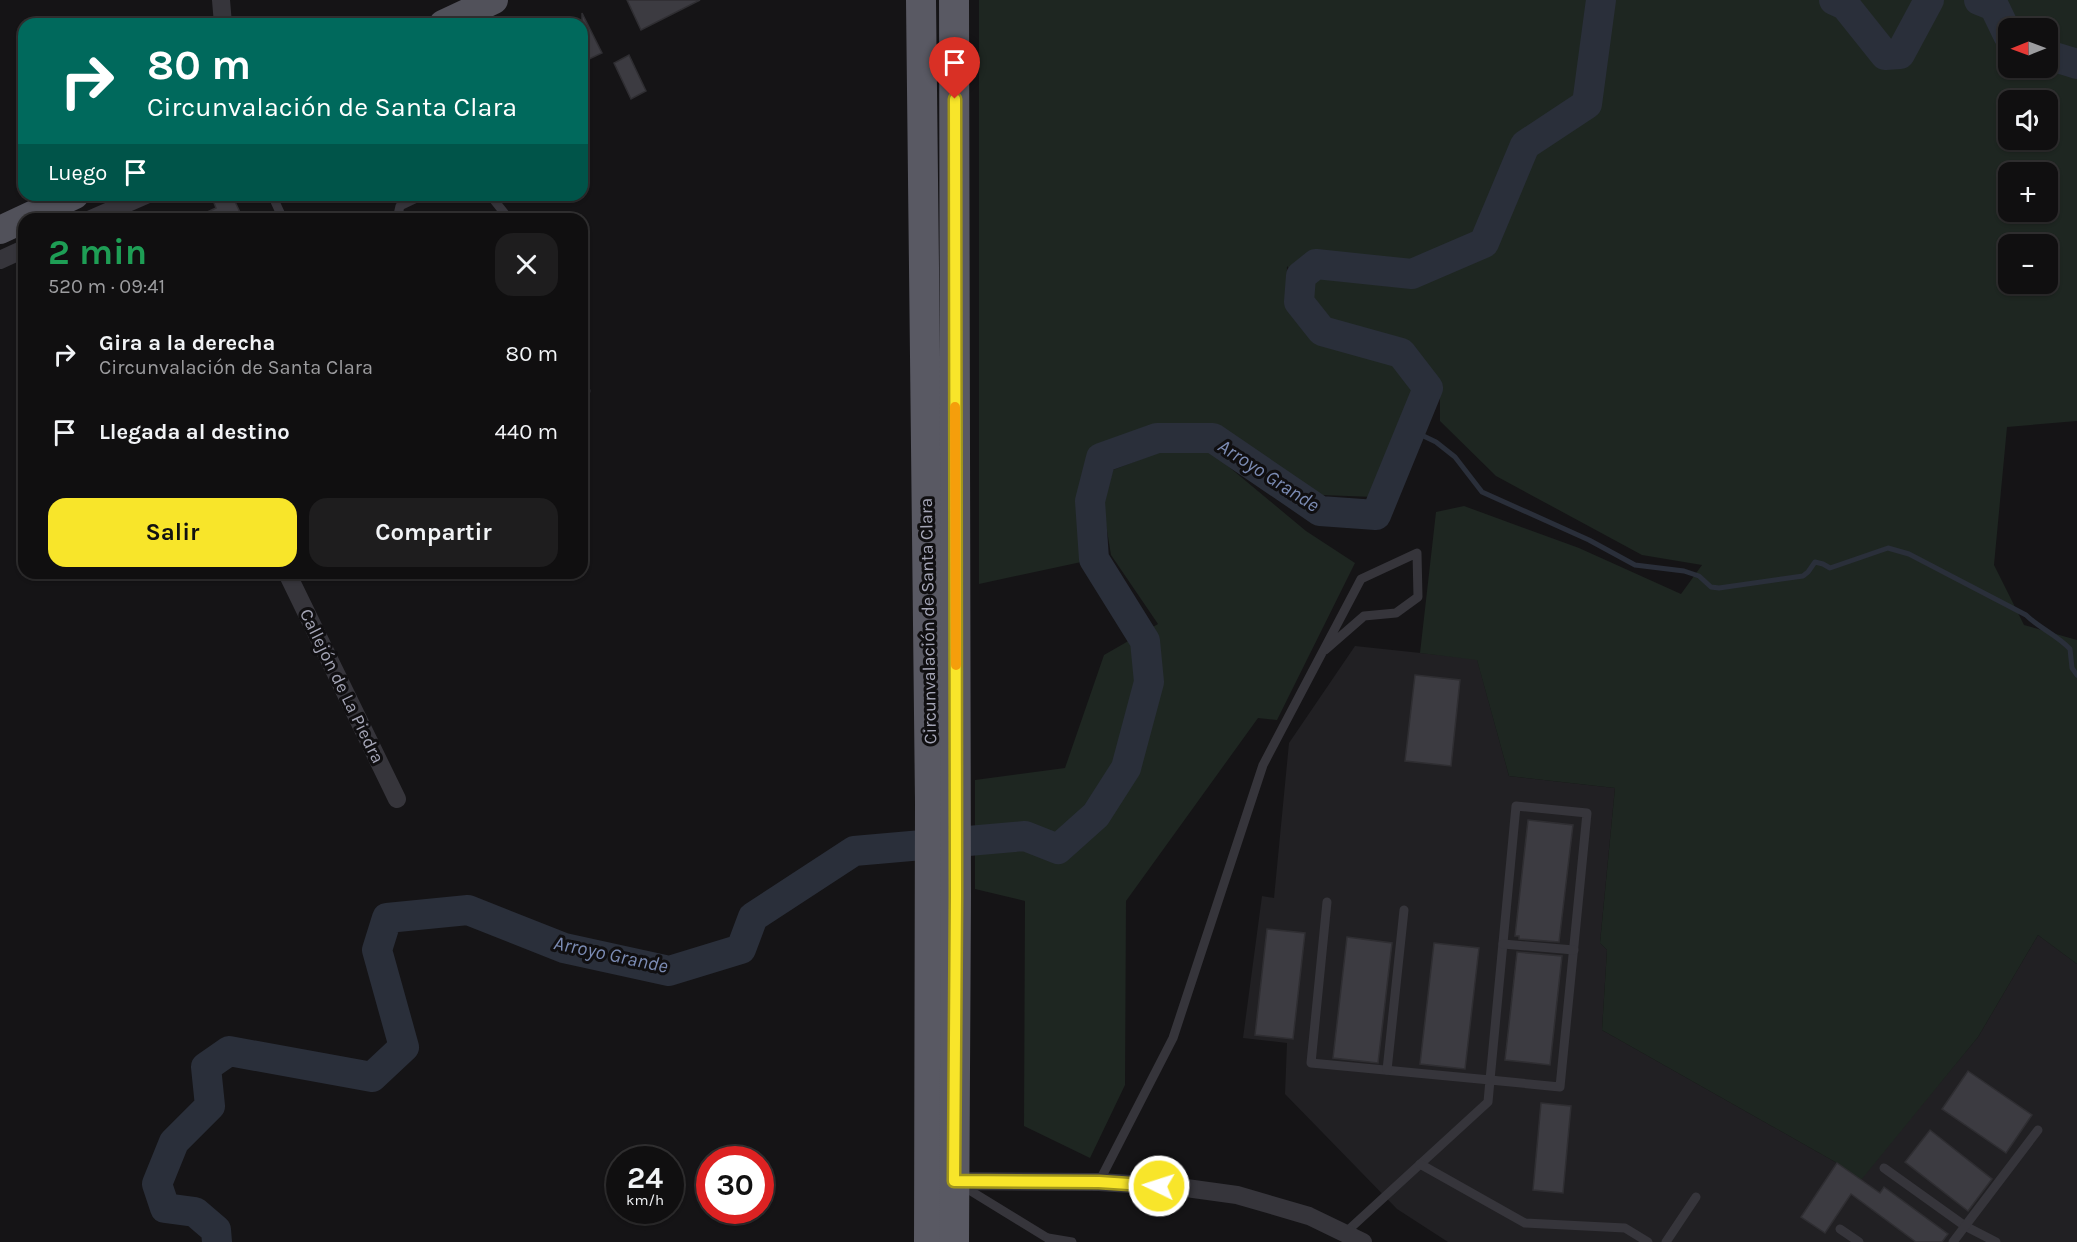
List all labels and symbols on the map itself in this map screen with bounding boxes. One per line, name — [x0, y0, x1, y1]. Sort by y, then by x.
north arrow — [1998, 18, 2058, 78]
pin — [929, 37, 980, 99]
water label: Arroyo Grande — [1214, 434, 1324, 517]
street label: Circunvalación de Santa Clara — [915, 497, 941, 745]
street label: Callejón de La Piedra — [295, 605, 389, 767]
water label: Arroyo Grande — [552, 931, 670, 978]
speed limit sign: 30 — [696, 1146, 774, 1224]
position arrow — [1127, 1154, 1191, 1218]

